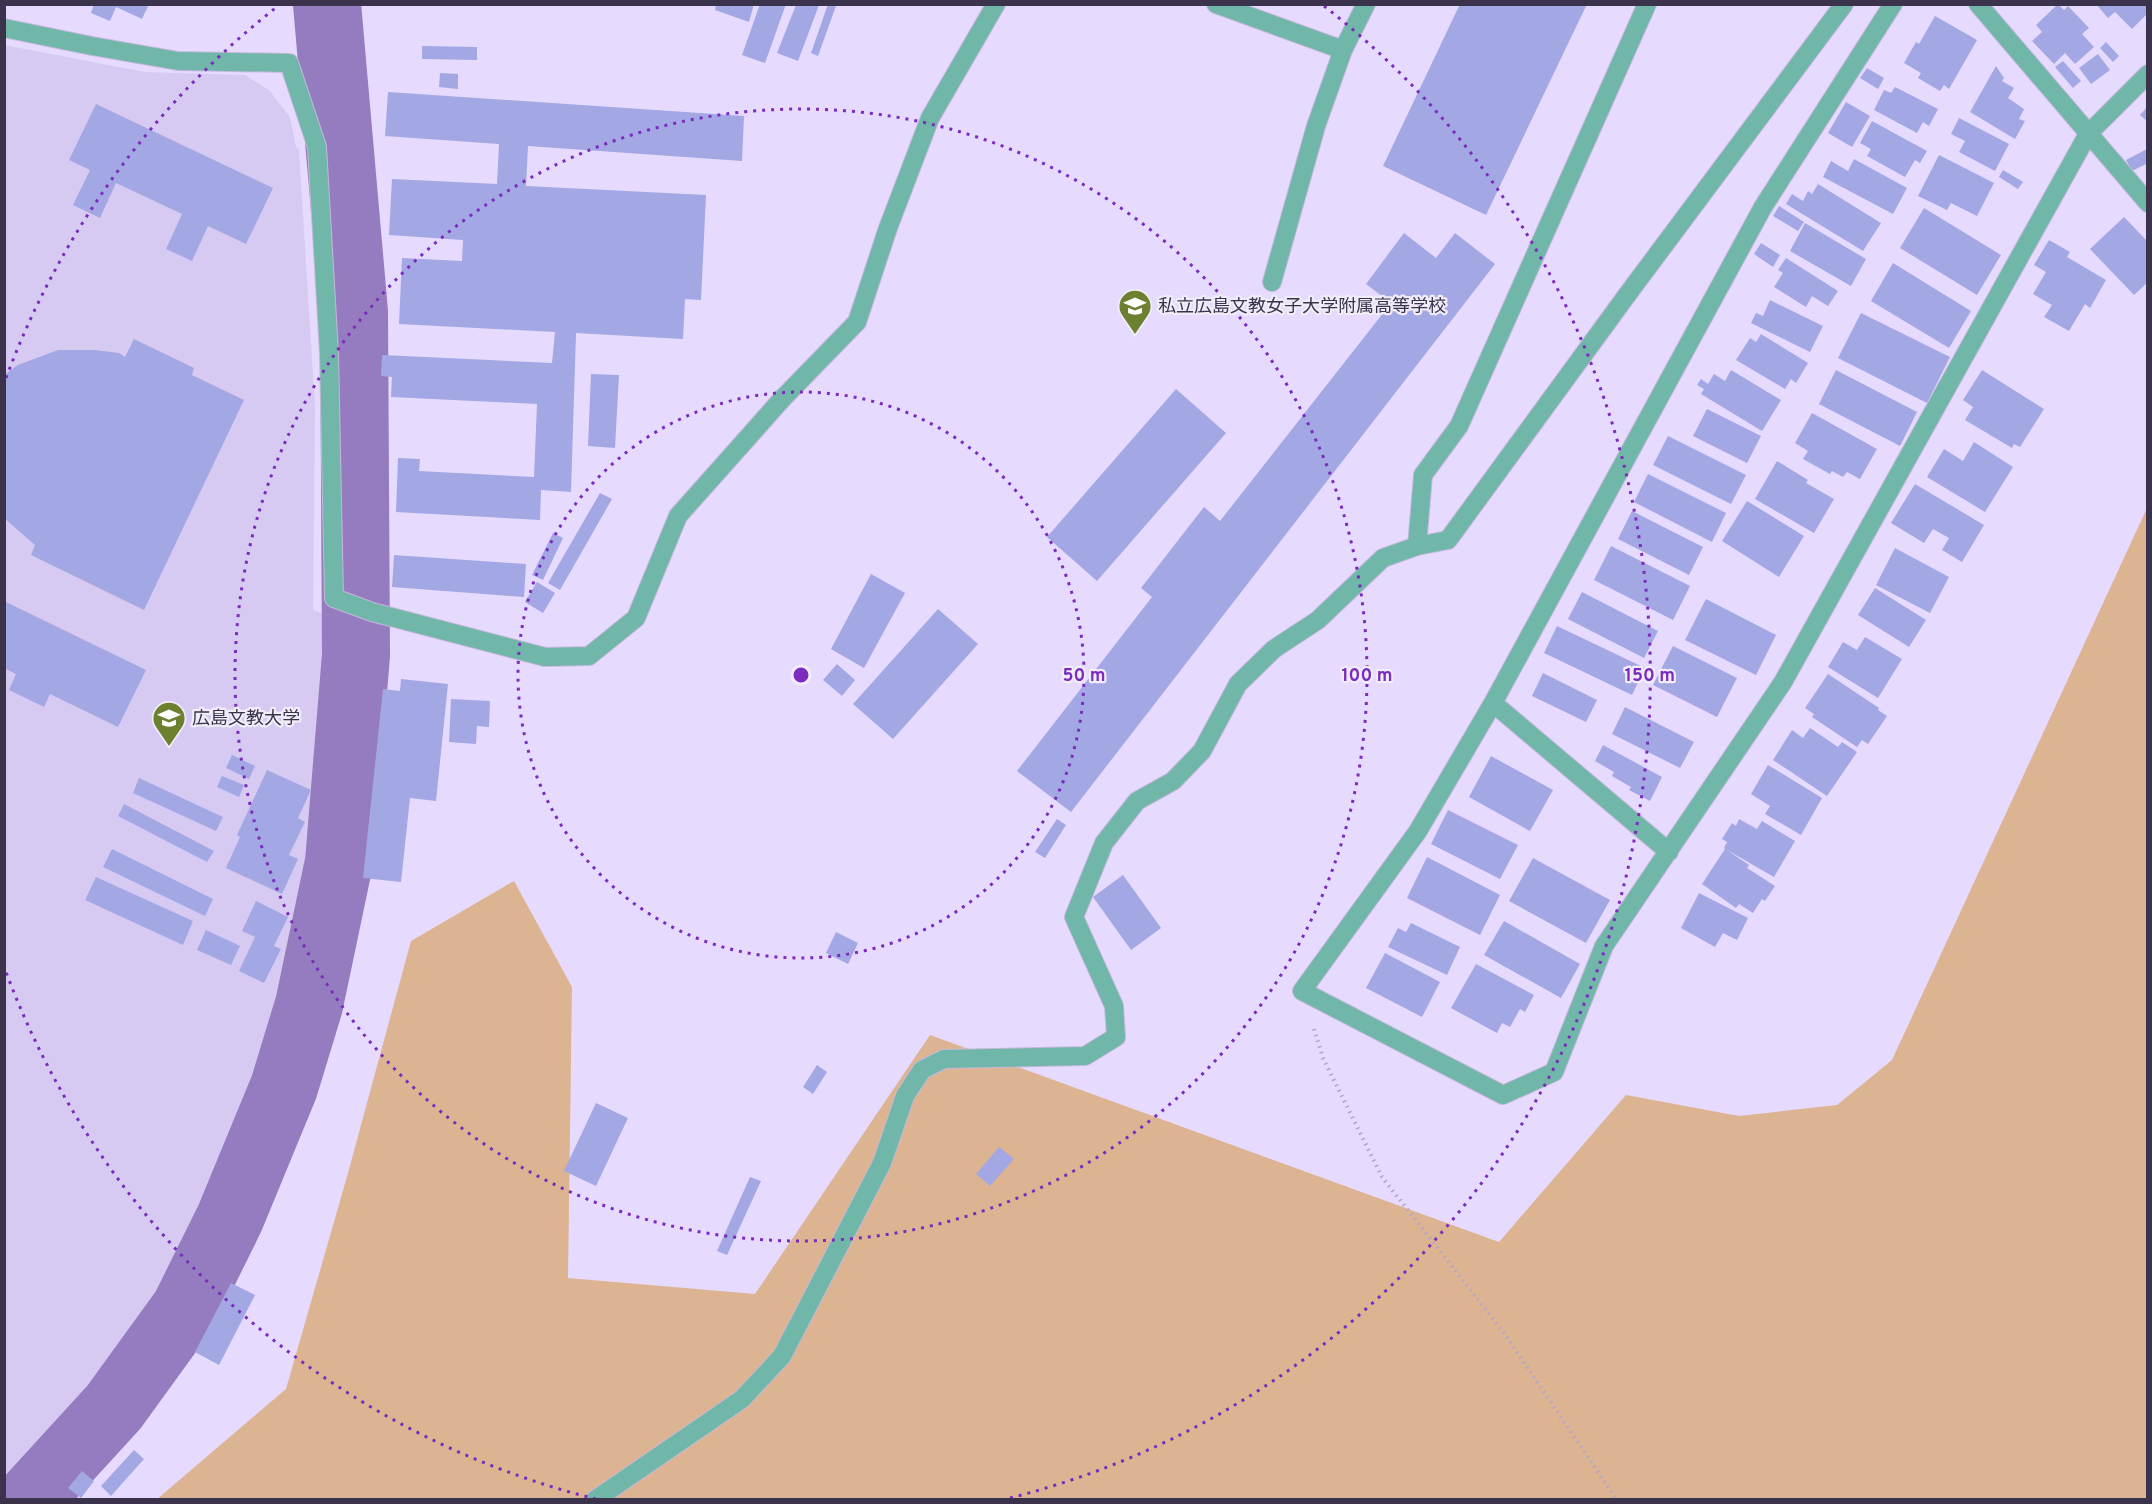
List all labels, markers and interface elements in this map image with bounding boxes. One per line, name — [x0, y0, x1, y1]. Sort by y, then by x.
school or university icon: 私立広島文教女子大学附属高等学校 — [1117, 288, 1153, 335]
place label: 私立広島文教女子大学附属高等学校 — [1158, 296, 1446, 319]
centre of rings — [791, 665, 811, 685]
text: 50 m — [1062, 665, 1106, 688]
text: 100 m — [1341, 665, 1393, 688]
text: 150 m — [1625, 665, 1675, 688]
school or university icon: 広島文教大学 — [151, 700, 187, 747]
place label: 広島文教大学 — [192, 708, 300, 731]

